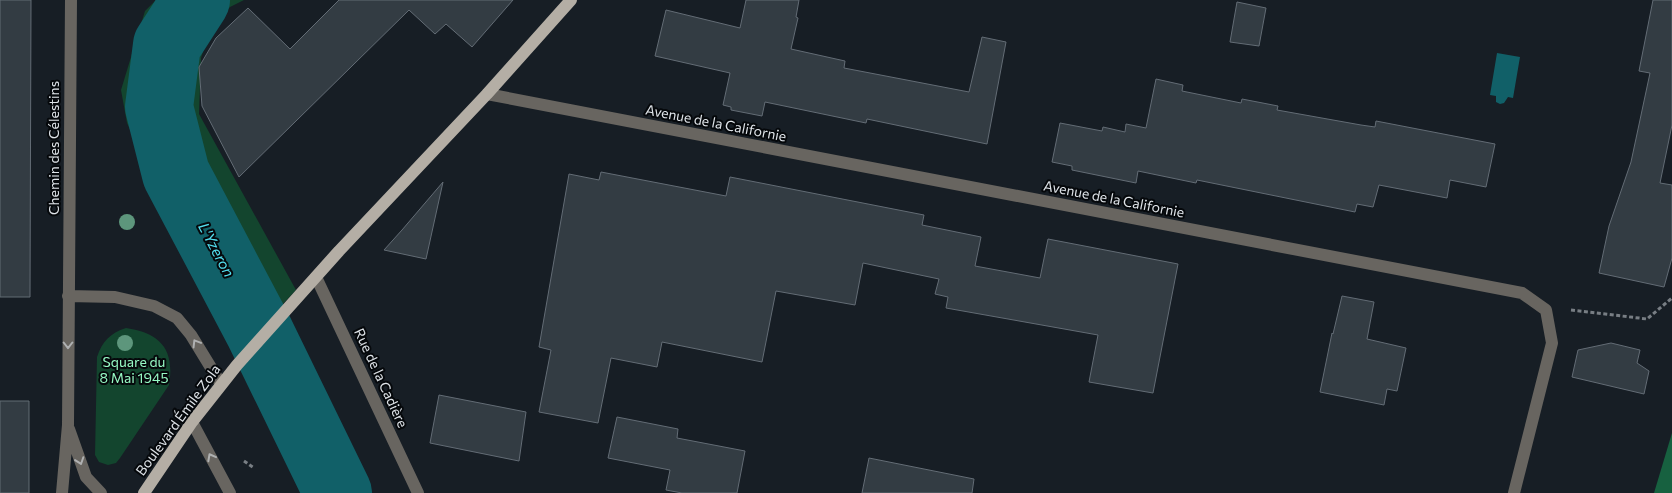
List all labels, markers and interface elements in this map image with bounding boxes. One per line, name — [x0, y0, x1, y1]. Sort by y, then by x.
street label: Chemin des Célestins — [45, 81, 62, 215]
street label: Avenue de la Californie — [644, 100, 788, 145]
street label: Avenue de la Californie — [1042, 176, 1186, 221]
water label: L'Yzeron — [195, 219, 239, 280]
street label: Rue de la Cadière — [351, 325, 412, 430]
one-way arrow — [192, 339, 202, 348]
one-way arrow — [63, 342, 73, 349]
park label: Square du 8 Mai 1945 — [100, 353, 168, 386]
street label: Boulevard Émile Zola — [132, 361, 224, 478]
one-way arrow — [207, 454, 217, 463]
one-way arrow — [74, 457, 84, 465]

